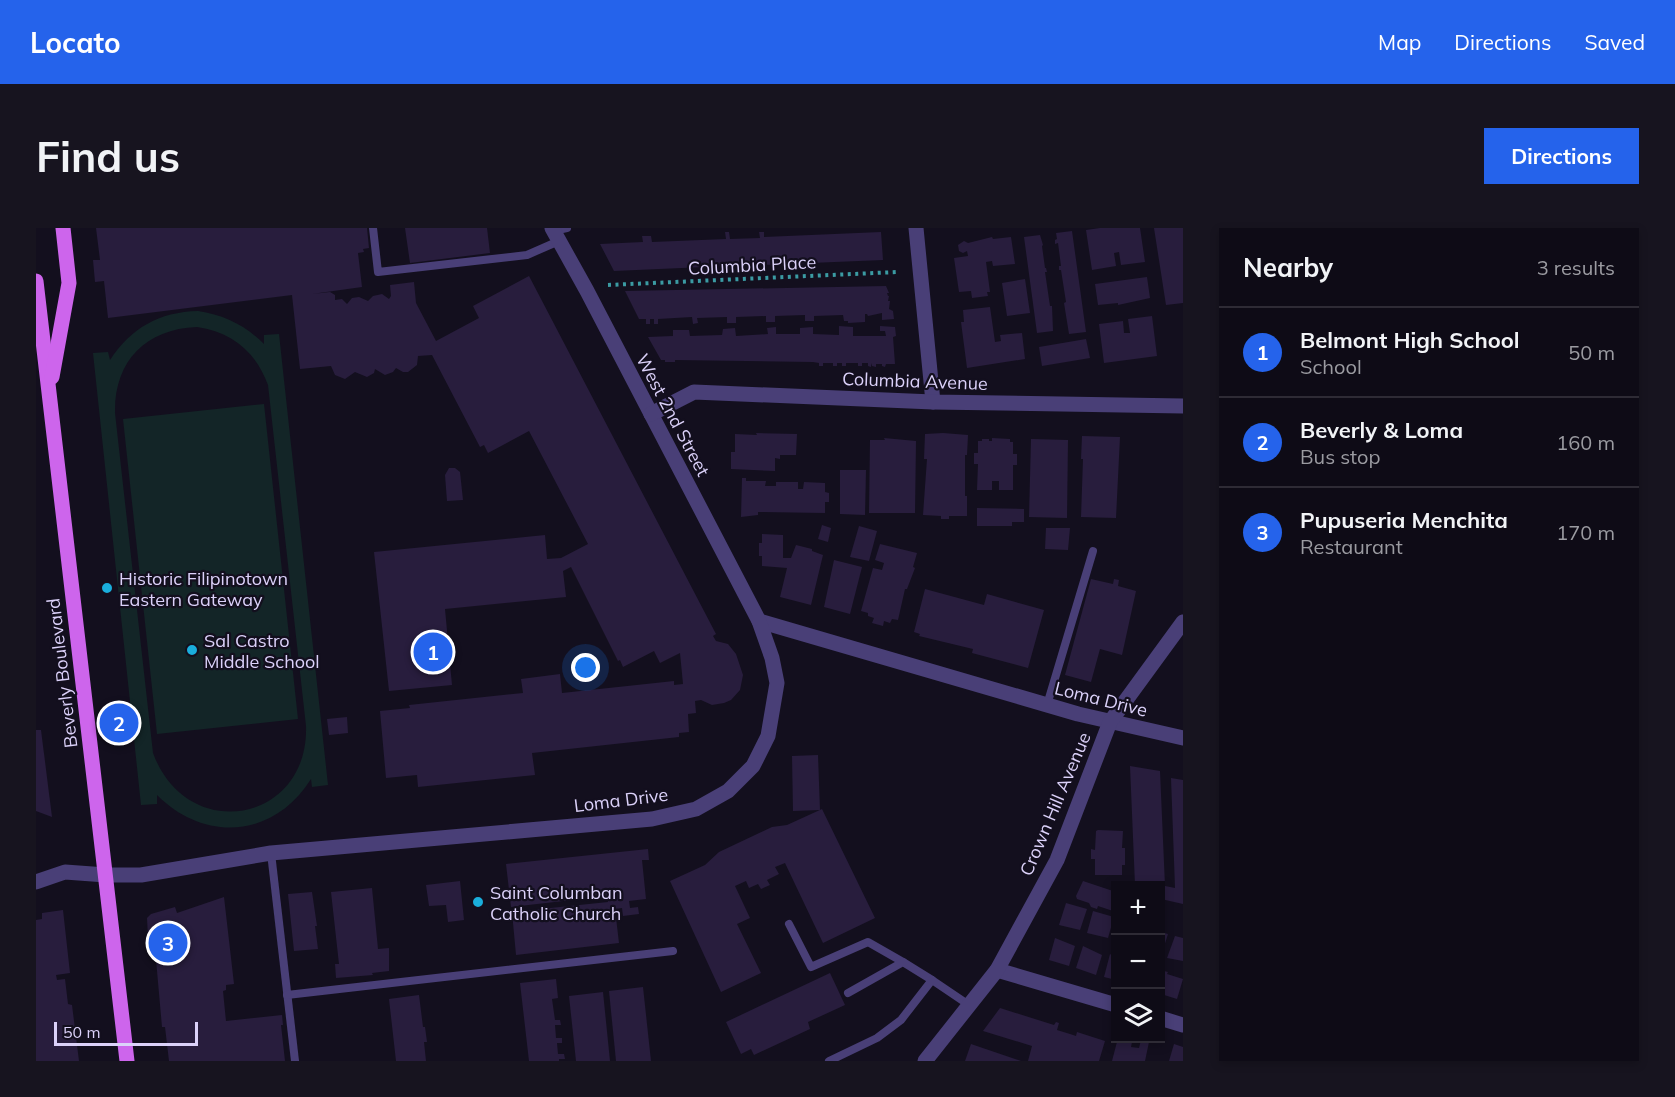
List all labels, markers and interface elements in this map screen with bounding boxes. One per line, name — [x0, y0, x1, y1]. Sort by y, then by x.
text: Locato — [30, 25, 121, 60]
text: Map — [1378, 29, 1421, 55]
text: Directions — [1454, 29, 1551, 55]
text: Saved — [1584, 29, 1645, 55]
button: Directions — [1484, 128, 1639, 184]
text: Find us — [36, 130, 180, 183]
street label: Columbia Place — [687, 250, 817, 280]
text: Nearby — [1243, 251, 1333, 284]
text: 3 results — [1537, 255, 1615, 280]
text: Belmont High School — [1300, 326, 1520, 354]
text: 1 — [1257, 340, 1269, 365]
text: 50 m — [1568, 340, 1615, 365]
street label: West 2nd Street — [631, 350, 715, 480]
text: School — [1300, 354, 1362, 379]
street label: Columbia Avenue — [842, 367, 988, 395]
text: Beverly & Loma — [1300, 416, 1463, 444]
text: 2 — [1257, 430, 1269, 455]
text: 160 m — [1556, 430, 1615, 455]
text: Bus stop — [1300, 444, 1380, 469]
text: Pupuseria Menchita — [1300, 506, 1508, 534]
text: 3 — [1257, 520, 1269, 545]
text: 170 m — [1556, 520, 1615, 545]
text: Restaurant — [1300, 534, 1403, 559]
place label: Historic Filipinotown Eastern Gateway — [119, 567, 288, 611]
marker: Historic Filipinotown Eastern Gateway — [100, 581, 114, 595]
street label: Beverly Boulevard — [41, 597, 83, 749]
place label: Sal Castro Middle School — [204, 629, 320, 673]
pin: 1 — [414, 630, 452, 674]
marker: Sal Castro Middle School — [185, 643, 199, 657]
your location — [571, 653, 600, 682]
street label: Loma Drive — [1052, 676, 1150, 722]
pin: 2 — [100, 700, 139, 746]
street label: Crown Hill Avenue — [1014, 729, 1096, 879]
street label: Loma Drive — [573, 783, 669, 817]
place label: Saint Columban Catholic Church — [490, 881, 622, 925]
map controls — [1111, 881, 1165, 1043]
button: + — [1111, 881, 1165, 935]
marker: Saint Columban Catholic Church — [471, 895, 485, 909]
pin: 3 — [148, 920, 188, 966]
button: − — [1111, 935, 1165, 989]
button: layers — [1111, 989, 1165, 1043]
scale bar — [54, 1019, 198, 1046]
text: 50 m — [63, 1022, 100, 1042]

